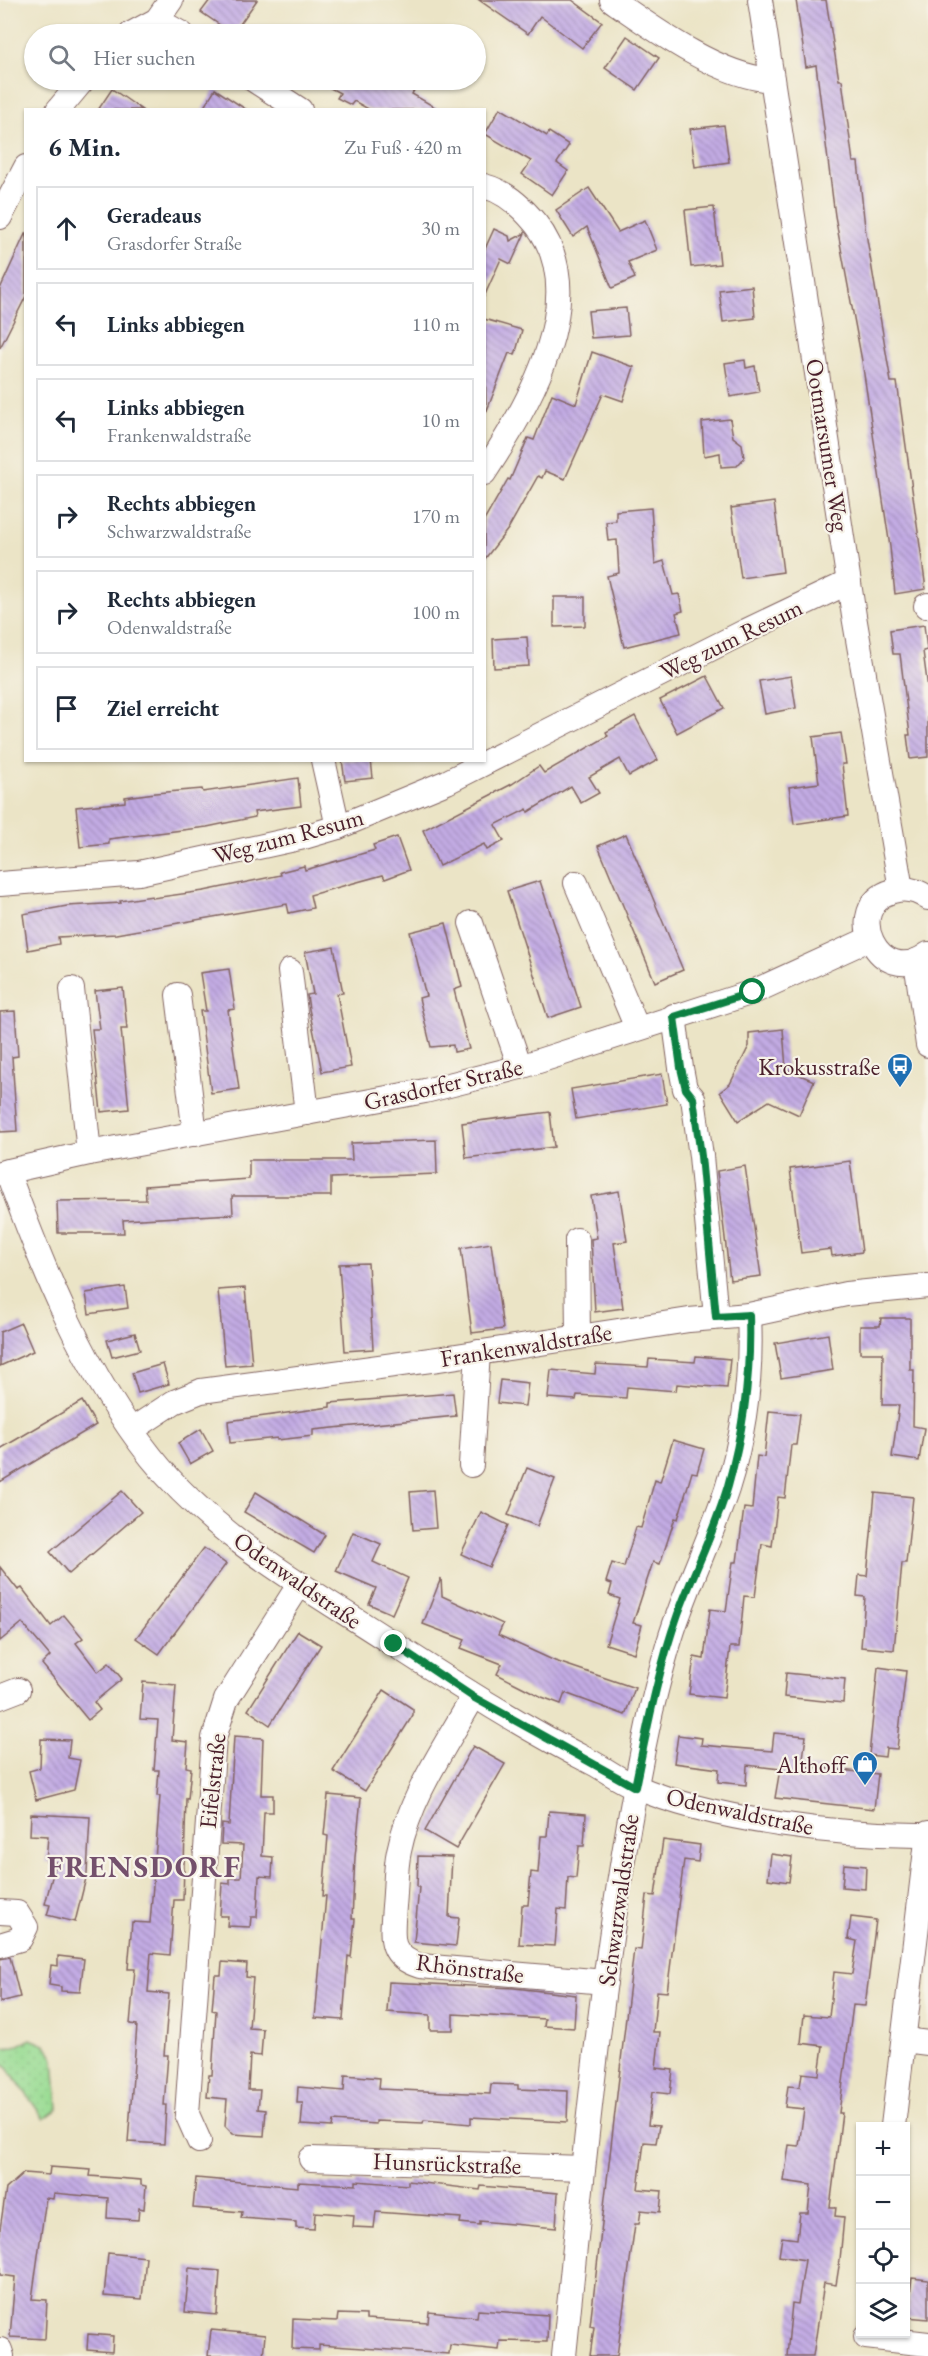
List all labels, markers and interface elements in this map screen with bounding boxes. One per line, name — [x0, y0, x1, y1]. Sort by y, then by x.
search box — [24, 24, 486, 90]
icon: search — [45, 41, 78, 74]
text: Hier suchen — [93, 43, 196, 72]
text: 6 Min. — [48, 130, 121, 164]
text: Zu Fuß · 420 m — [344, 134, 462, 160]
text: Geradeaus — [107, 201, 201, 230]
icon: ahead — [50, 212, 83, 245]
text: 30 m — [421, 215, 460, 241]
text: Grasdorfer Straße — [107, 230, 242, 256]
icon: left — [50, 308, 83, 341]
text: Links abbiegen — [107, 310, 245, 339]
text: 110 m — [412, 311, 460, 337]
street label: Ootmarsumer Weg — [799, 356, 857, 534]
text: Links abbiegen — [107, 393, 245, 422]
icon: left — [50, 404, 83, 437]
text: 10 m — [421, 407, 460, 433]
text: Frankenwaldstraße — [107, 422, 251, 448]
text: Rechts abbiegen — [107, 489, 256, 518]
icon: right — [50, 500, 83, 533]
text: 170 m — [412, 503, 460, 529]
text: Schwarzwaldstraße — [107, 518, 251, 544]
text: Rechts abbiegen — [107, 585, 256, 614]
street label: Weg zum Resum — [655, 591, 808, 687]
icon: right — [50, 596, 83, 629]
text: 100 m — [412, 599, 460, 625]
text: Odenwaldstraße — [107, 614, 232, 640]
icon: arrive — [50, 692, 83, 725]
text: Ziel erreicht — [107, 694, 219, 723]
street label: Weg zum Resum — [209, 801, 367, 871]
route start — [739, 978, 765, 1004]
street label: Grasdorfer Straße — [361, 1051, 525, 1117]
place label: Krokusstraße — [758, 1051, 880, 1082]
bus stop icon: Krokusstraße — [885, 1051, 915, 1089]
street label: Frankenwaldstraße — [438, 1316, 614, 1374]
street label: Odenwaldstraße — [228, 1524, 368, 1636]
route end — [380, 1630, 406, 1656]
street label: Eifelstraße — [192, 1732, 232, 1830]
place label: Althoff — [776, 1749, 849, 1780]
shop icon: Althoff — [850, 1749, 880, 1787]
street label: Odenwaldstraße — [664, 1780, 816, 1842]
street label: Schwarzwaldstraße — [591, 1812, 645, 1988]
district label: FRENSDORF — [47, 1847, 241, 1886]
street label: Rhönstraße — [414, 1946, 526, 1990]
map controls — [856, 2122, 910, 2338]
button: + — [856, 2122, 910, 2176]
street label: Hunsrückstraße — [372, 2145, 522, 2181]
button: − — [856, 2176, 910, 2230]
button: locate — [856, 2230, 910, 2284]
button: layers — [856, 2284, 910, 2338]

